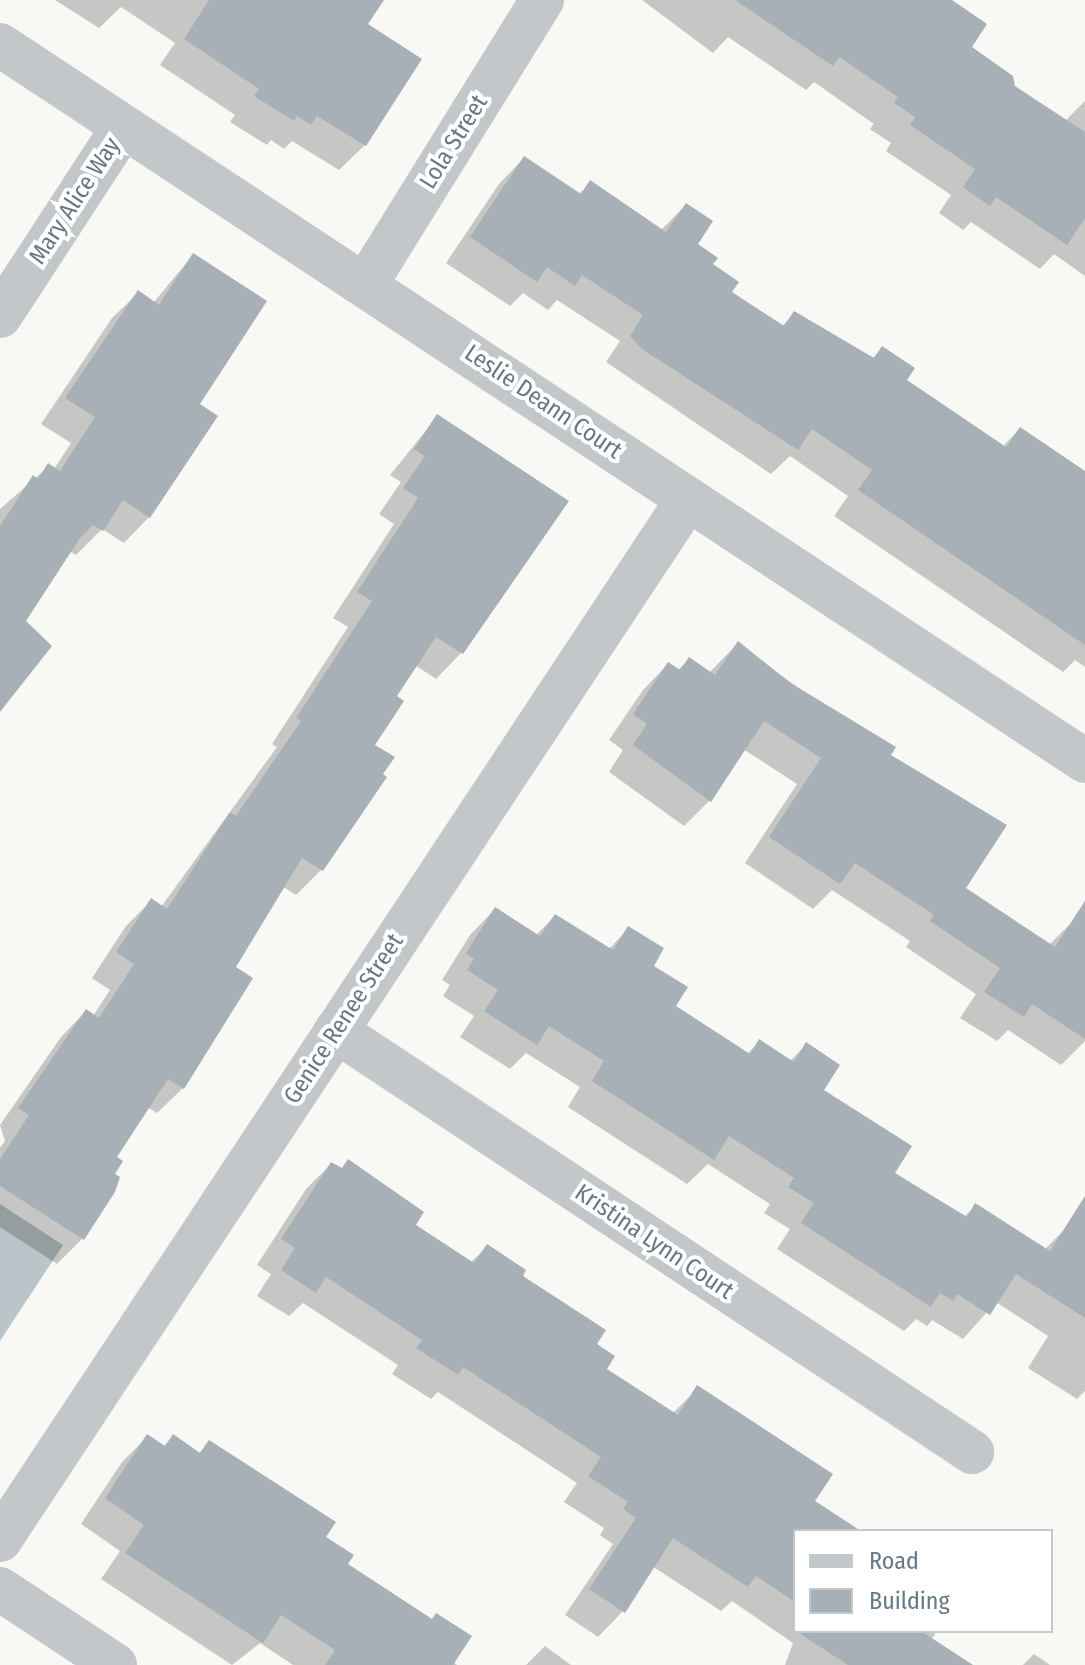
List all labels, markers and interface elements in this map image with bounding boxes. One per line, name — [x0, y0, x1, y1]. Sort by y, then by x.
street label: Lola Street — [414, 90, 494, 194]
street label: Mary Alice Way — [23, 132, 127, 270]
street label: Leslie Deann Court — [459, 339, 627, 465]
street label: Genice Renee Street — [278, 928, 410, 1110]
street label: Kristina Lynn Court — [569, 1178, 739, 1306]
legend — [793, 1529, 1053, 1633]
text: Road — [869, 1547, 919, 1575]
text: Building — [869, 1587, 950, 1615]

